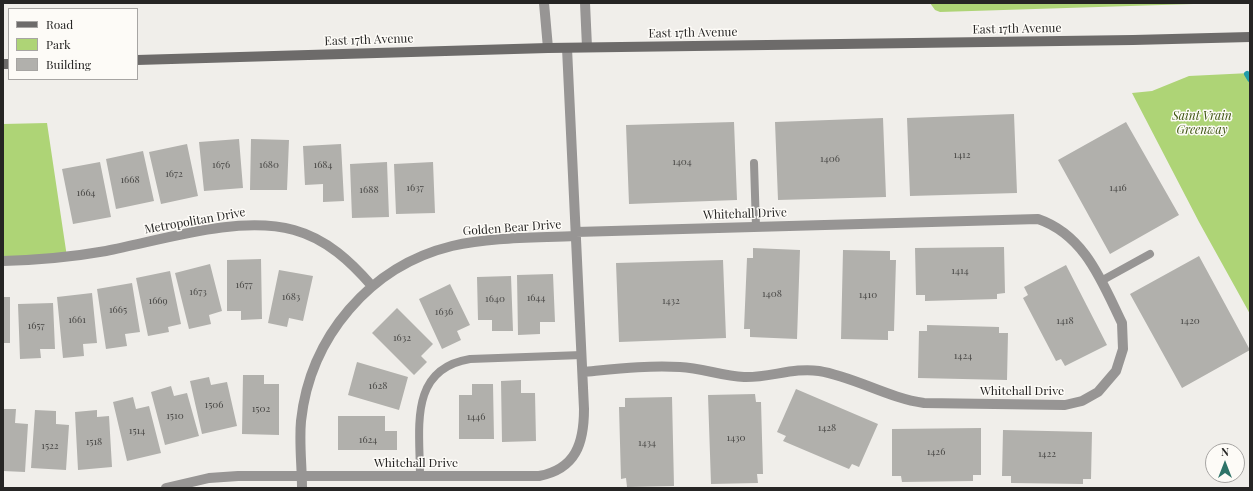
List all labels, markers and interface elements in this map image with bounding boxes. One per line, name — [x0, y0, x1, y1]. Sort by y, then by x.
legend — [8, 8, 138, 80]
text: Road — [46, 16, 73, 32]
street label: East 17th Avenue — [972, 21, 1062, 37]
street label: East 17th Avenue — [648, 25, 738, 41]
street label: East 17th Avenue — [324, 31, 414, 49]
text: Park — [46, 36, 71, 52]
text: Building — [46, 56, 91, 72]
park label: Saint Vrain Greenway — [1172, 109, 1232, 137]
house number: 1412 — [953, 149, 971, 161]
house number: 1406 — [820, 153, 840, 165]
house number: 1404 — [672, 156, 692, 168]
house number: 1676 — [212, 159, 230, 171]
house number: 1680 — [259, 159, 279, 171]
house number: 1684 — [313, 159, 333, 171]
house number: 1672 — [165, 168, 183, 180]
house number: 1668 — [120, 174, 140, 186]
house number: 1637 — [406, 182, 424, 194]
house number: 1416 — [1109, 182, 1127, 194]
house number: 1688 — [359, 184, 379, 196]
house number: 1664 — [77, 187, 95, 199]
street label: Metropolitan Drive — [143, 205, 247, 237]
street label: Whitehall Drive — [703, 205, 787, 223]
street label: Golden Bear Drive — [462, 217, 562, 239]
house number: 1414 — [951, 265, 969, 277]
house number: 1677 — [236, 279, 252, 291]
house number: 1673 — [189, 286, 207, 298]
house number: 1408 — [762, 288, 782, 300]
house number: 1410 — [859, 289, 877, 301]
house number: 1683 — [282, 291, 300, 303]
house number: 1644 — [527, 292, 545, 304]
house number: 1640 — [485, 293, 505, 305]
house number: 1669 — [148, 295, 168, 307]
house number: 1432 — [662, 295, 680, 307]
house number: 1665 — [109, 304, 127, 316]
house number: 1636 — [435, 306, 453, 318]
house number: 1661 — [68, 314, 86, 326]
house number: 1418 — [1056, 315, 1074, 327]
house number: 1420 — [1180, 315, 1200, 327]
house number: 1657 — [27, 320, 45, 332]
house number: 1632 — [393, 332, 411, 344]
house number: 1424 — [954, 350, 972, 362]
house number: 1628 — [369, 380, 387, 392]
street label: Whitehall Drive — [980, 384, 1064, 398]
house number: 1506 — [205, 399, 223, 411]
house number: 1502 — [252, 403, 270, 415]
house number: 1510 — [166, 410, 184, 422]
house number: 1446 — [467, 411, 485, 423]
house number: 1428 — [818, 422, 836, 434]
house number: 1514 — [129, 425, 145, 437]
house number: 1430 — [727, 432, 745, 444]
house number: 1624 — [359, 434, 377, 446]
house number: 1518 — [86, 436, 102, 448]
house number: 1434 — [638, 437, 656, 449]
house number: 1522 — [41, 440, 59, 452]
north arrow — [1205, 443, 1245, 483]
text: N — [1221, 444, 1229, 459]
house number: 1426 — [927, 446, 945, 458]
house number: 1422 — [1038, 448, 1056, 460]
street label: Whitehall Drive — [374, 456, 458, 470]

